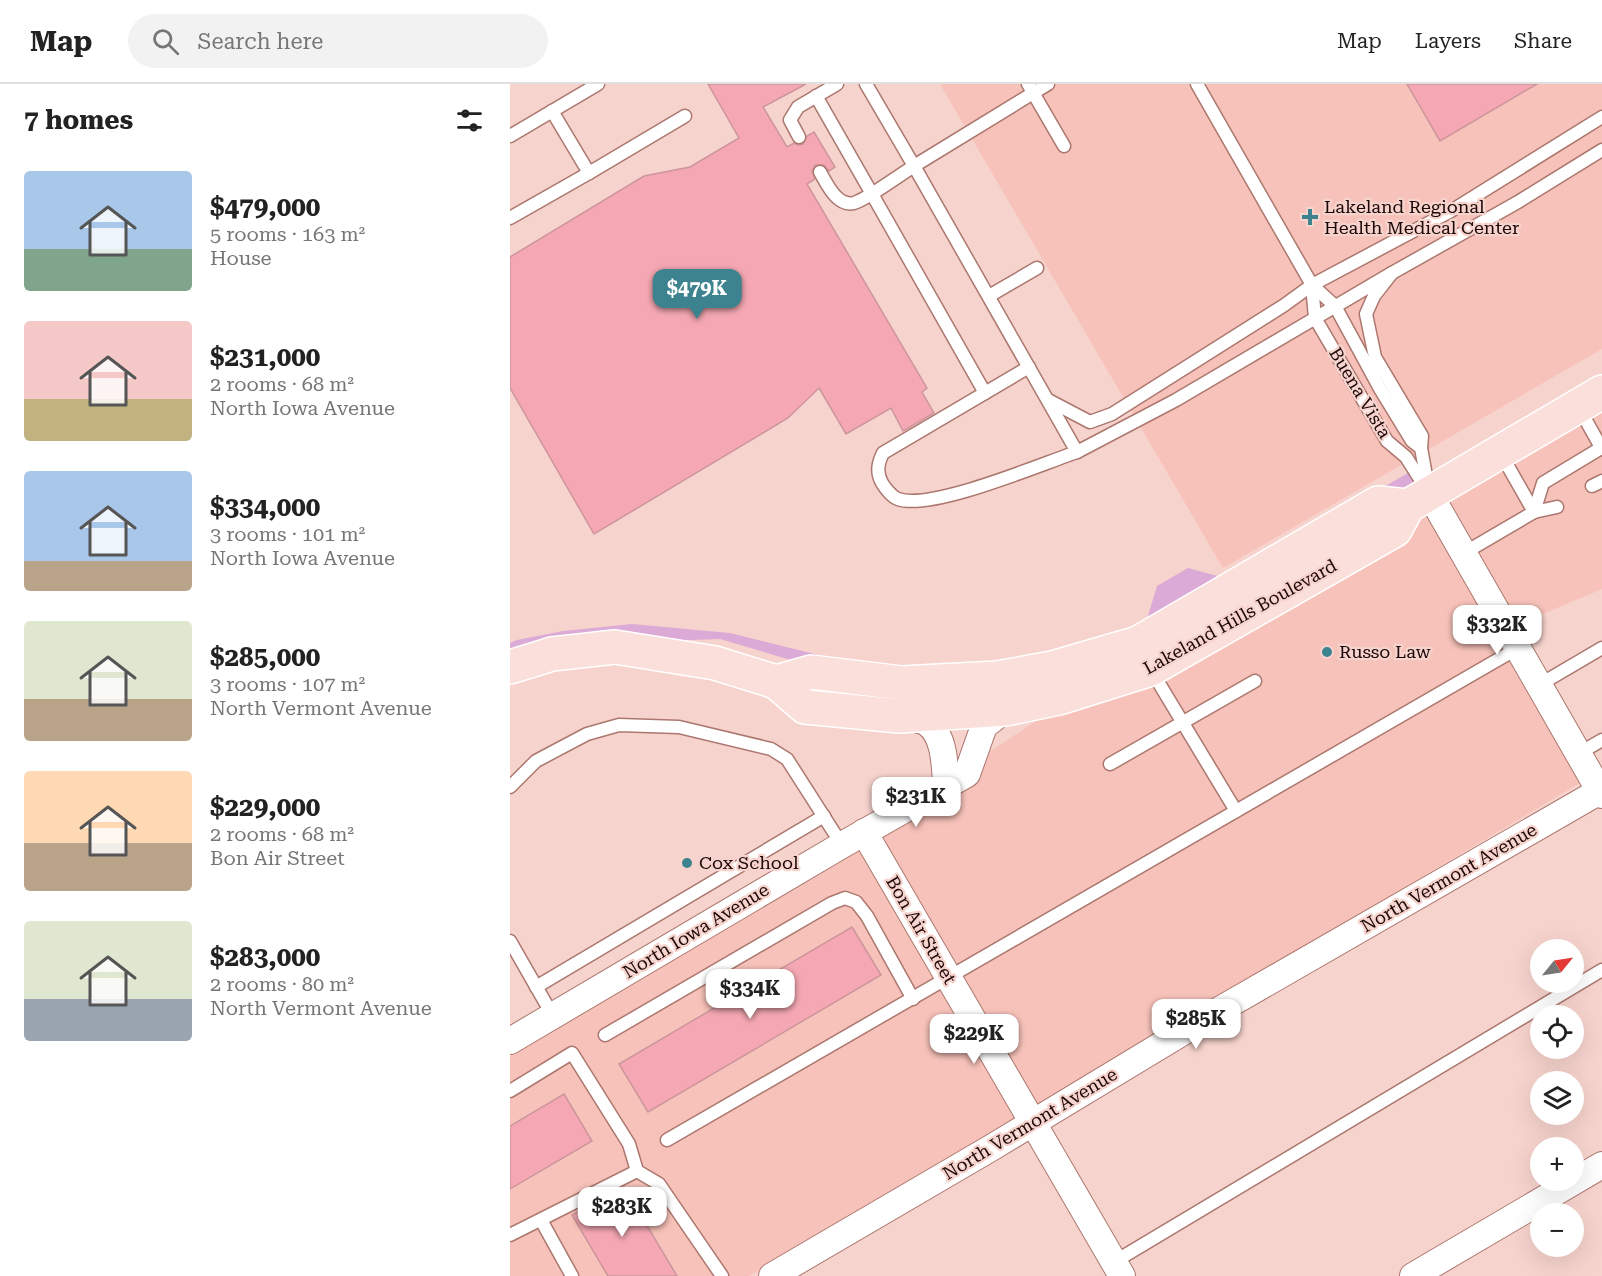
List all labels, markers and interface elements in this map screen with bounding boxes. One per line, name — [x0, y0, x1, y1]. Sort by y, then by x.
search box — [128, 14, 548, 68]
text: Map — [30, 25, 92, 58]
icon: search — [149, 25, 182, 58]
text: Search here — [197, 29, 323, 54]
text: Map — [1337, 29, 1382, 53]
text: Layers — [1415, 29, 1481, 53]
text: Share — [1514, 29, 1572, 53]
icon: filters — [453, 104, 486, 137]
text: 7 homes — [24, 105, 133, 135]
text: $479,000 — [210, 192, 320, 222]
icon: home — [72, 195, 144, 267]
place label: Lakeland Regional Health Medical Center — [1324, 196, 1519, 238]
marker: Lakeland Regional Health Medical Center — [1301, 208, 1319, 226]
text: 5 rooms · 163 m² — [210, 222, 365, 246]
text: House — [210, 246, 272, 270]
pin: $479K — [655, 269, 739, 320]
text: $479K — [667, 276, 727, 300]
text: $231,000 — [210, 342, 320, 372]
street label: Buena Vista — [1325, 344, 1396, 442]
icon: home — [72, 345, 144, 417]
text: 2 rooms · 68 m² — [210, 372, 354, 396]
text: North Iowa Avenue — [210, 396, 395, 420]
text: $334,000 — [210, 492, 320, 522]
icon: home — [72, 495, 144, 567]
text: 3 rooms · 101 m² — [210, 522, 365, 546]
text: North Iowa Avenue — [210, 546, 395, 570]
street label: Lakeland Hills Boulevard — [1139, 554, 1341, 679]
pin: $332K — [1455, 605, 1539, 656]
text: $332K — [1467, 612, 1527, 636]
place label: Russo Law — [1339, 641, 1431, 662]
text: $285,000 — [210, 642, 320, 672]
icon: home — [72, 645, 144, 717]
marker: Russo Law — [1320, 645, 1334, 659]
text: 3 rooms · 107 m² — [210, 672, 365, 696]
text: North Vermont Avenue — [210, 696, 432, 720]
pin: $231K — [874, 777, 958, 828]
text: $231K — [886, 784, 946, 808]
text: $229,000 — [210, 792, 320, 822]
icon: home — [72, 795, 144, 867]
street label: North Vermont Avenue — [1357, 819, 1541, 937]
text: 2 rooms · 68 m² — [210, 822, 354, 846]
text: Bon Air Street — [210, 846, 345, 870]
place label: Cox School — [699, 852, 799, 873]
marker: Cox School — [680, 856, 694, 870]
street label: Bon Air Street — [882, 872, 961, 988]
street label: North Iowa Avenue — [619, 879, 773, 982]
north arrow — [1530, 939, 1584, 993]
map controls — [1530, 939, 1584, 1257]
text: $283,000 — [210, 942, 320, 972]
icon: home — [72, 945, 144, 1017]
pin: $334K — [708, 969, 792, 1020]
text: 2 rooms · 80 m² — [210, 972, 354, 996]
text: $334K — [720, 976, 780, 1000]
text: North Vermont Avenue — [210, 996, 432, 1020]
pin: $285K — [1154, 999, 1238, 1050]
button: locate — [1530, 1005, 1584, 1059]
text: $285K — [1166, 1006, 1226, 1030]
pin: $229K — [932, 1014, 1016, 1065]
text: $229K — [944, 1021, 1004, 1045]
street label: North Vermont Avenue — [939, 1063, 1121, 1184]
button: layers — [1530, 1071, 1584, 1125]
button: + — [1530, 1137, 1584, 1191]
pin: $283K — [580, 1187, 664, 1238]
text: $283K — [592, 1194, 652, 1218]
button: − — [1530, 1203, 1584, 1257]

